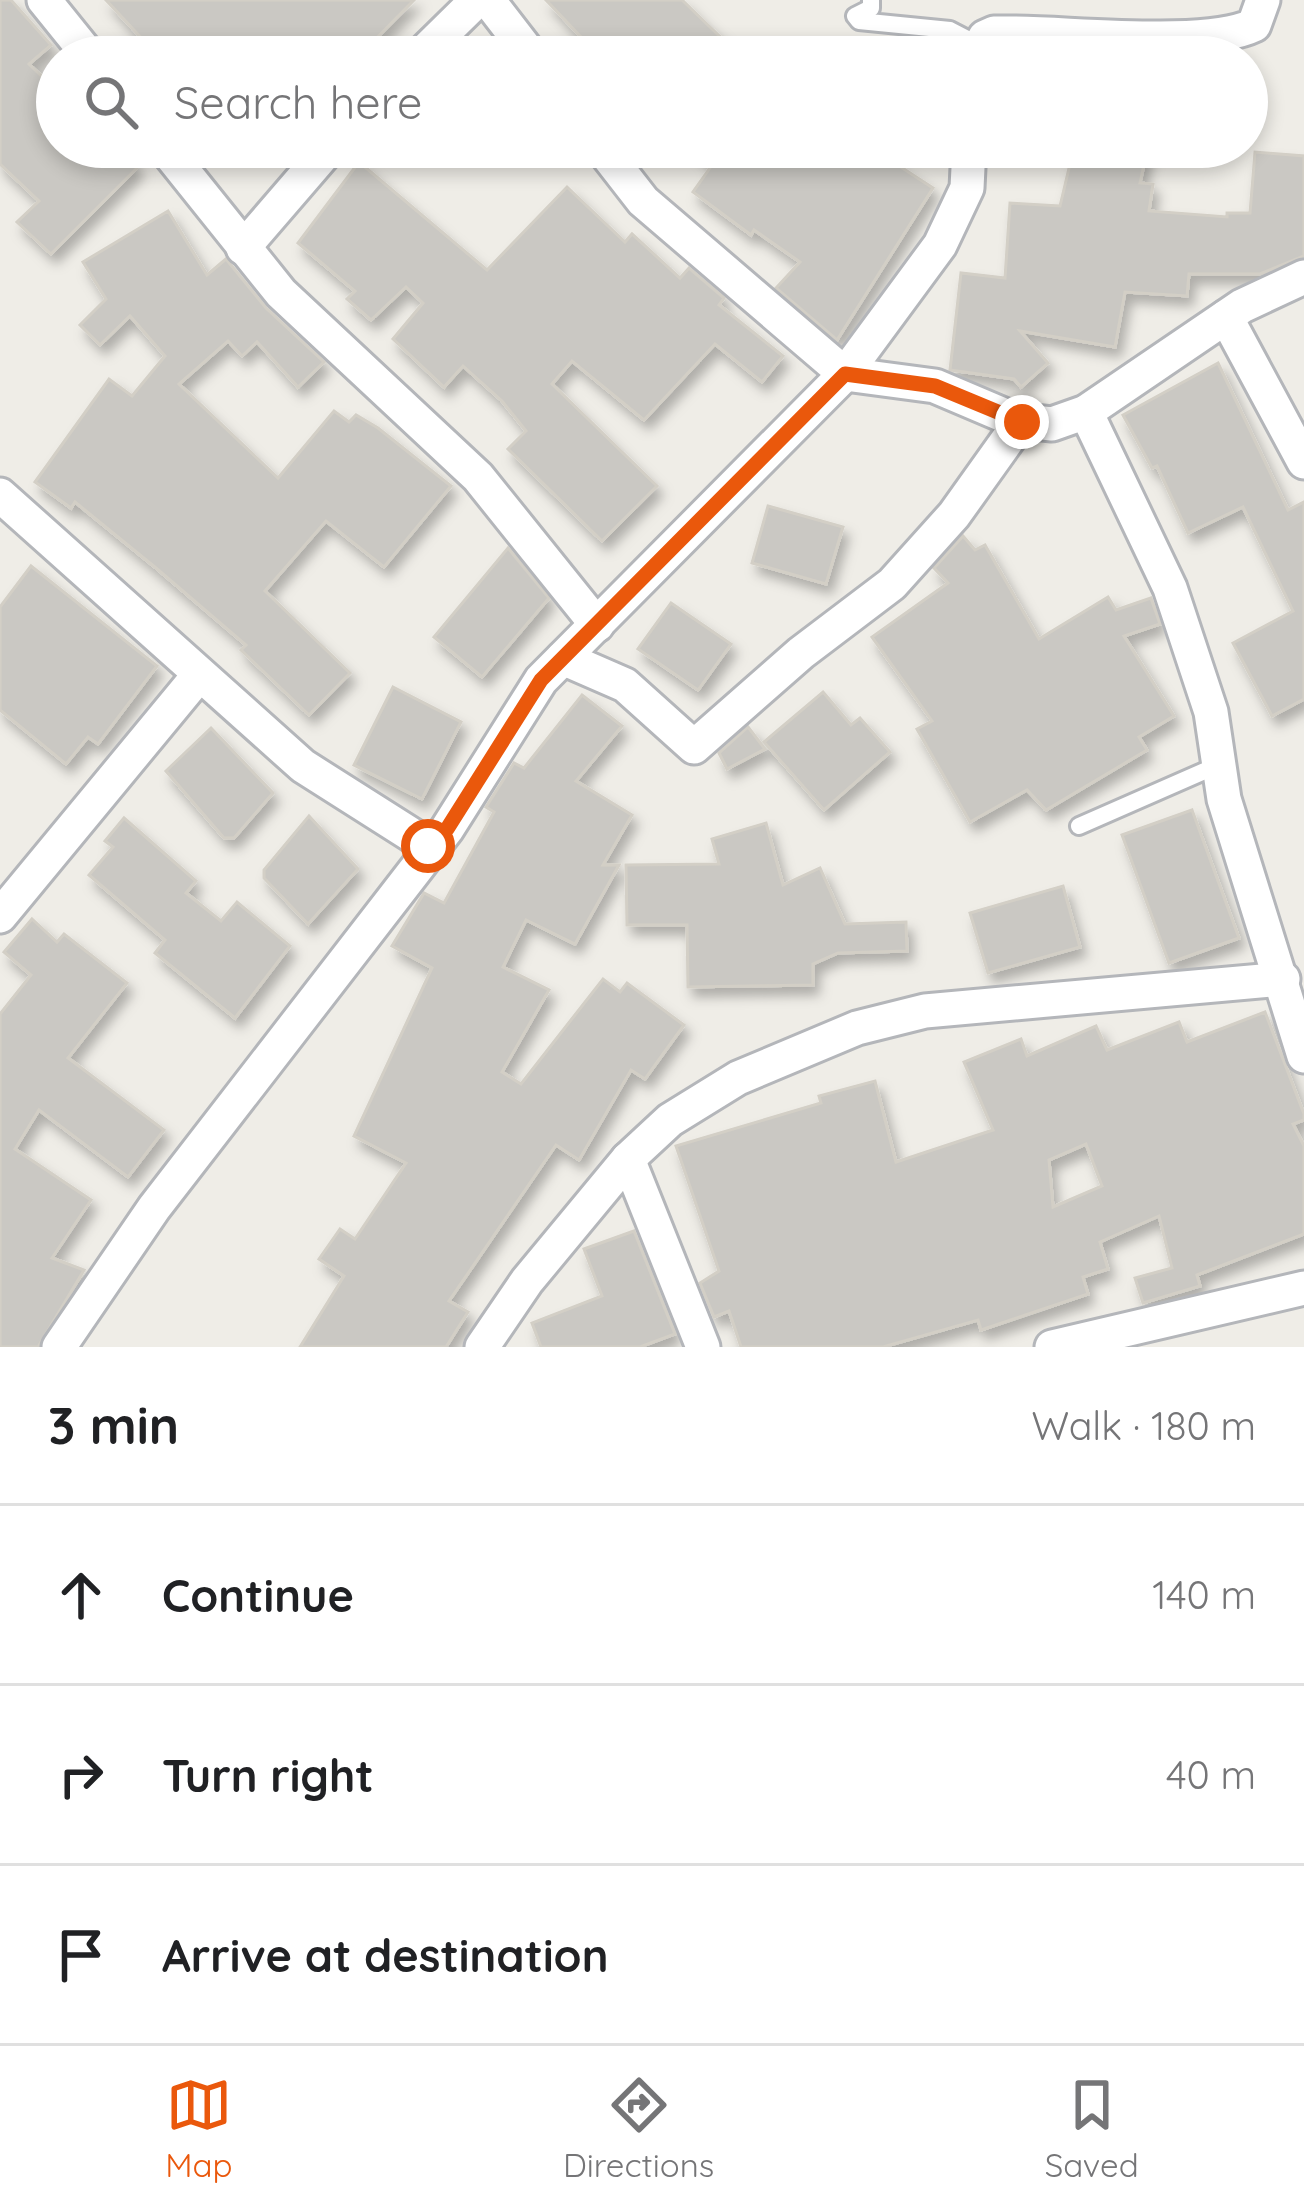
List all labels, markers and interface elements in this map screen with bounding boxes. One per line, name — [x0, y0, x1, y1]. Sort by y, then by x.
search box — [36, 36, 1268, 168]
icon: search — [78, 69, 144, 135]
text: Search here — [174, 74, 422, 130]
route end — [995, 395, 1049, 449]
route start — [401, 819, 455, 873]
text: 3 min — [48, 1393, 179, 1457]
text: Walk · 180 m — [1031, 1401, 1256, 1450]
icon: ahead — [48, 1562, 114, 1628]
text: Continue — [162, 1567, 354, 1623]
text: 140 m — [1152, 1570, 1256, 1619]
icon: right — [48, 1742, 114, 1808]
text: Turn right — [162, 1747, 374, 1803]
text: 40 m — [1166, 1750, 1256, 1799]
icon: arrive — [48, 1922, 114, 1988]
text: Arrive at destination — [162, 1927, 608, 1983]
tab: Map — [165, 2072, 233, 2185]
tab: Directions — [563, 2072, 714, 2185]
tab: Saved — [1045, 2072, 1139, 2185]

